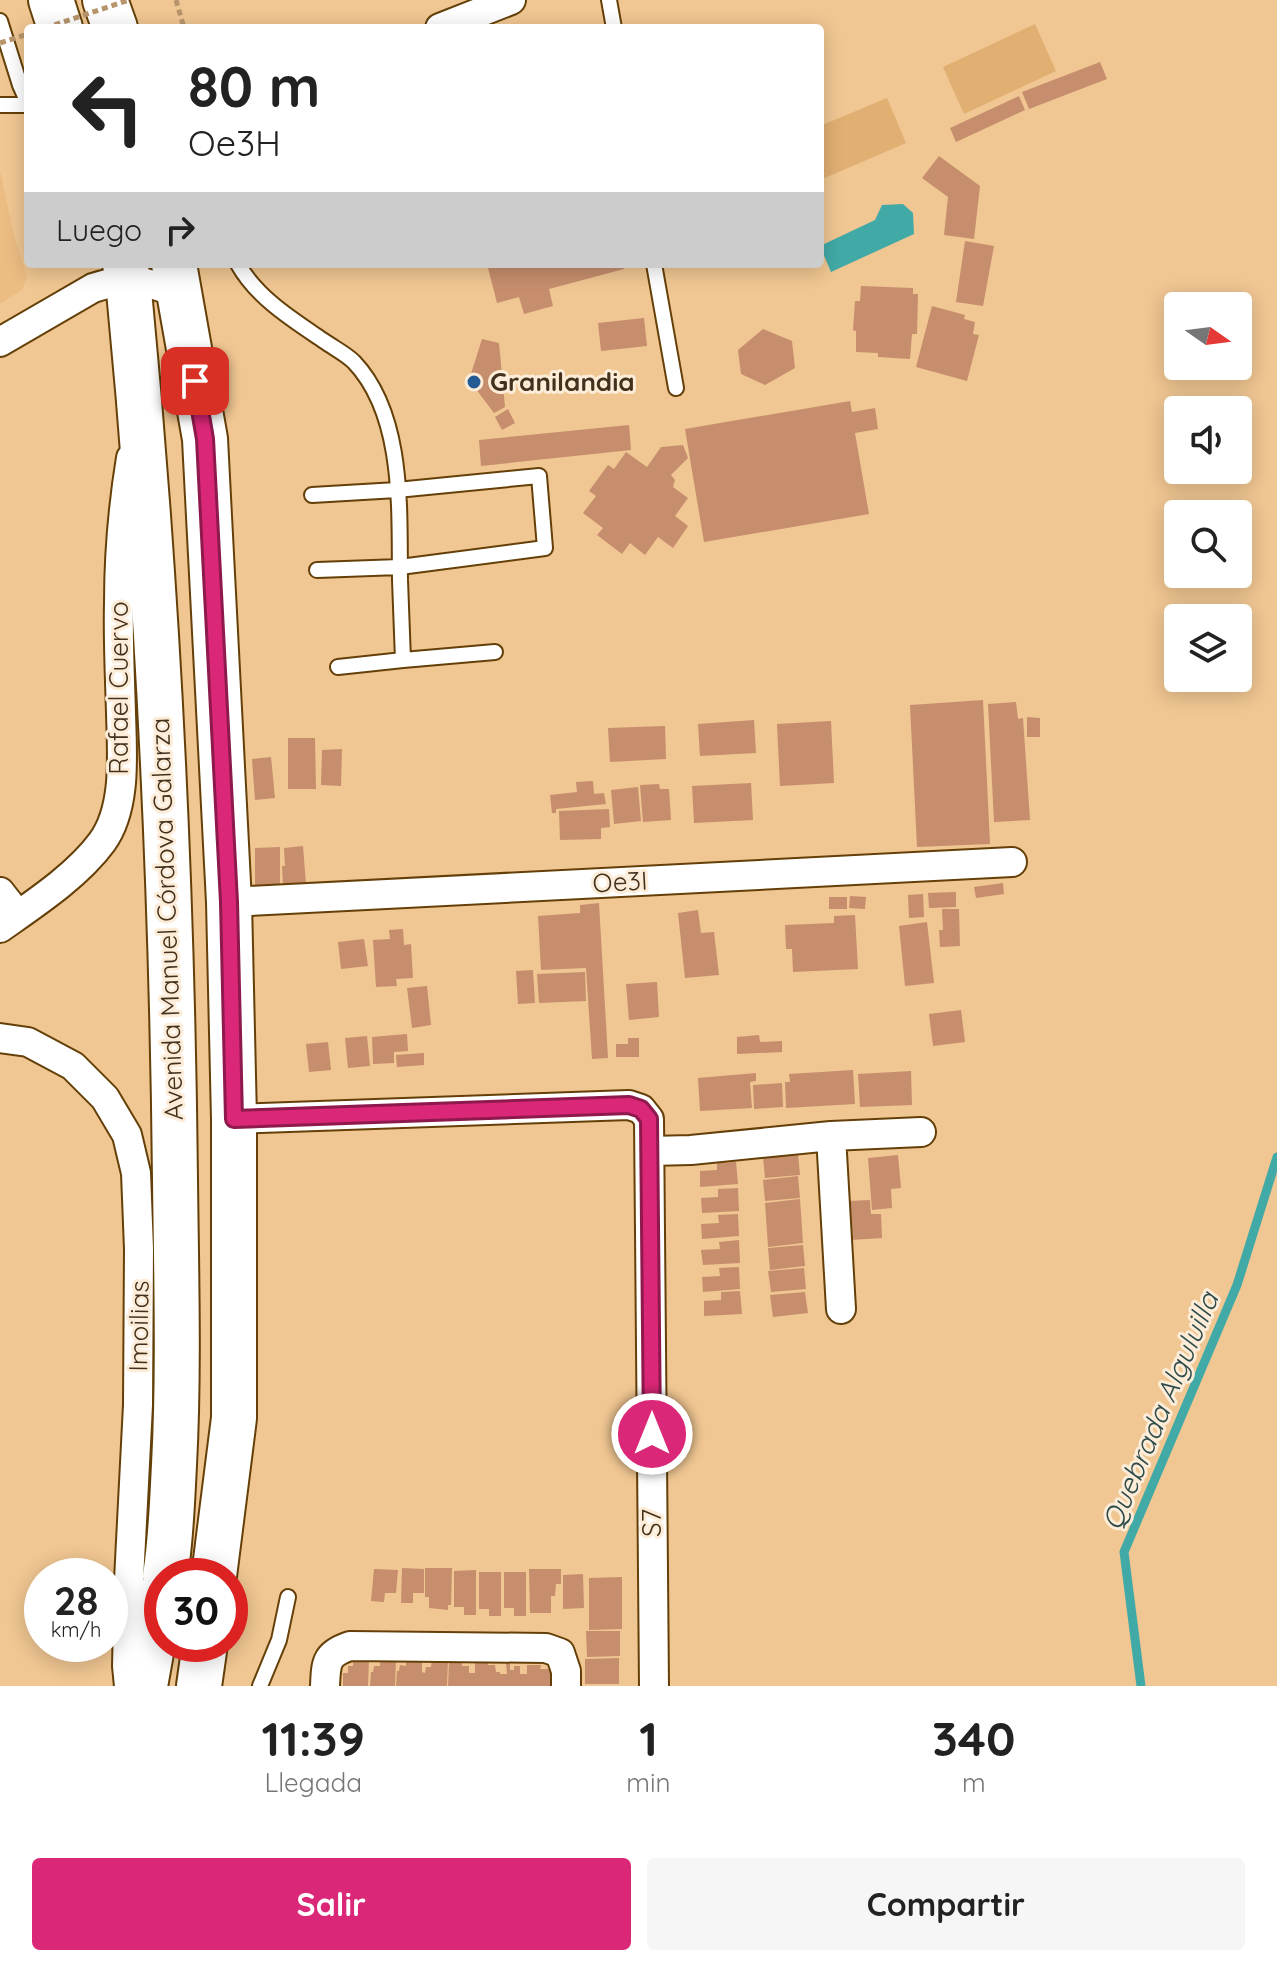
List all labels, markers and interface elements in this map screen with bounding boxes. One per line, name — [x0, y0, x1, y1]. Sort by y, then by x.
text: 80 m — [188, 51, 320, 121]
icon: left — [56, 56, 160, 160]
text: Oe3H — [188, 120, 281, 165]
icon: right — [158, 208, 202, 252]
text: Luego — [56, 211, 142, 249]
north arrow — [1164, 292, 1252, 380]
map controls — [1164, 292, 1252, 692]
pin — [161, 347, 229, 415]
icon: arrive — [173, 359, 217, 403]
place label: Granilandia — [490, 365, 635, 398]
marker: Granilandia — [465, 373, 483, 391]
button: sound — [1164, 396, 1252, 484]
button: search — [1164, 500, 1252, 588]
street label: Rafael Cuervo — [102, 601, 135, 775]
button: layers — [1164, 604, 1252, 692]
street label: Avenida Manuel Córdova Galarza — [143, 717, 190, 1121]
street label: Oe3I — [592, 864, 648, 899]
street label: Imoilias — [121, 1280, 156, 1372]
water label: Quebrada Alguluilla — [1094, 1285, 1226, 1535]
position arrow — [610, 1392, 694, 1476]
street label: S7 — [635, 1509, 668, 1537]
speed limit sign: 30 — [144, 1558, 248, 1662]
text: 28 — [54, 1575, 98, 1625]
text: km/h — [51, 1617, 101, 1642]
text: 11:39 — [261, 1708, 365, 1768]
text: 1 — [639, 1708, 658, 1768]
text: 340 — [932, 1708, 1016, 1768]
text: Llegada — [264, 1766, 362, 1799]
text: min — [626, 1766, 671, 1799]
text: m — [962, 1766, 986, 1799]
button: Salir — [32, 1858, 631, 1950]
button: Compartir — [647, 1858, 1245, 1950]

